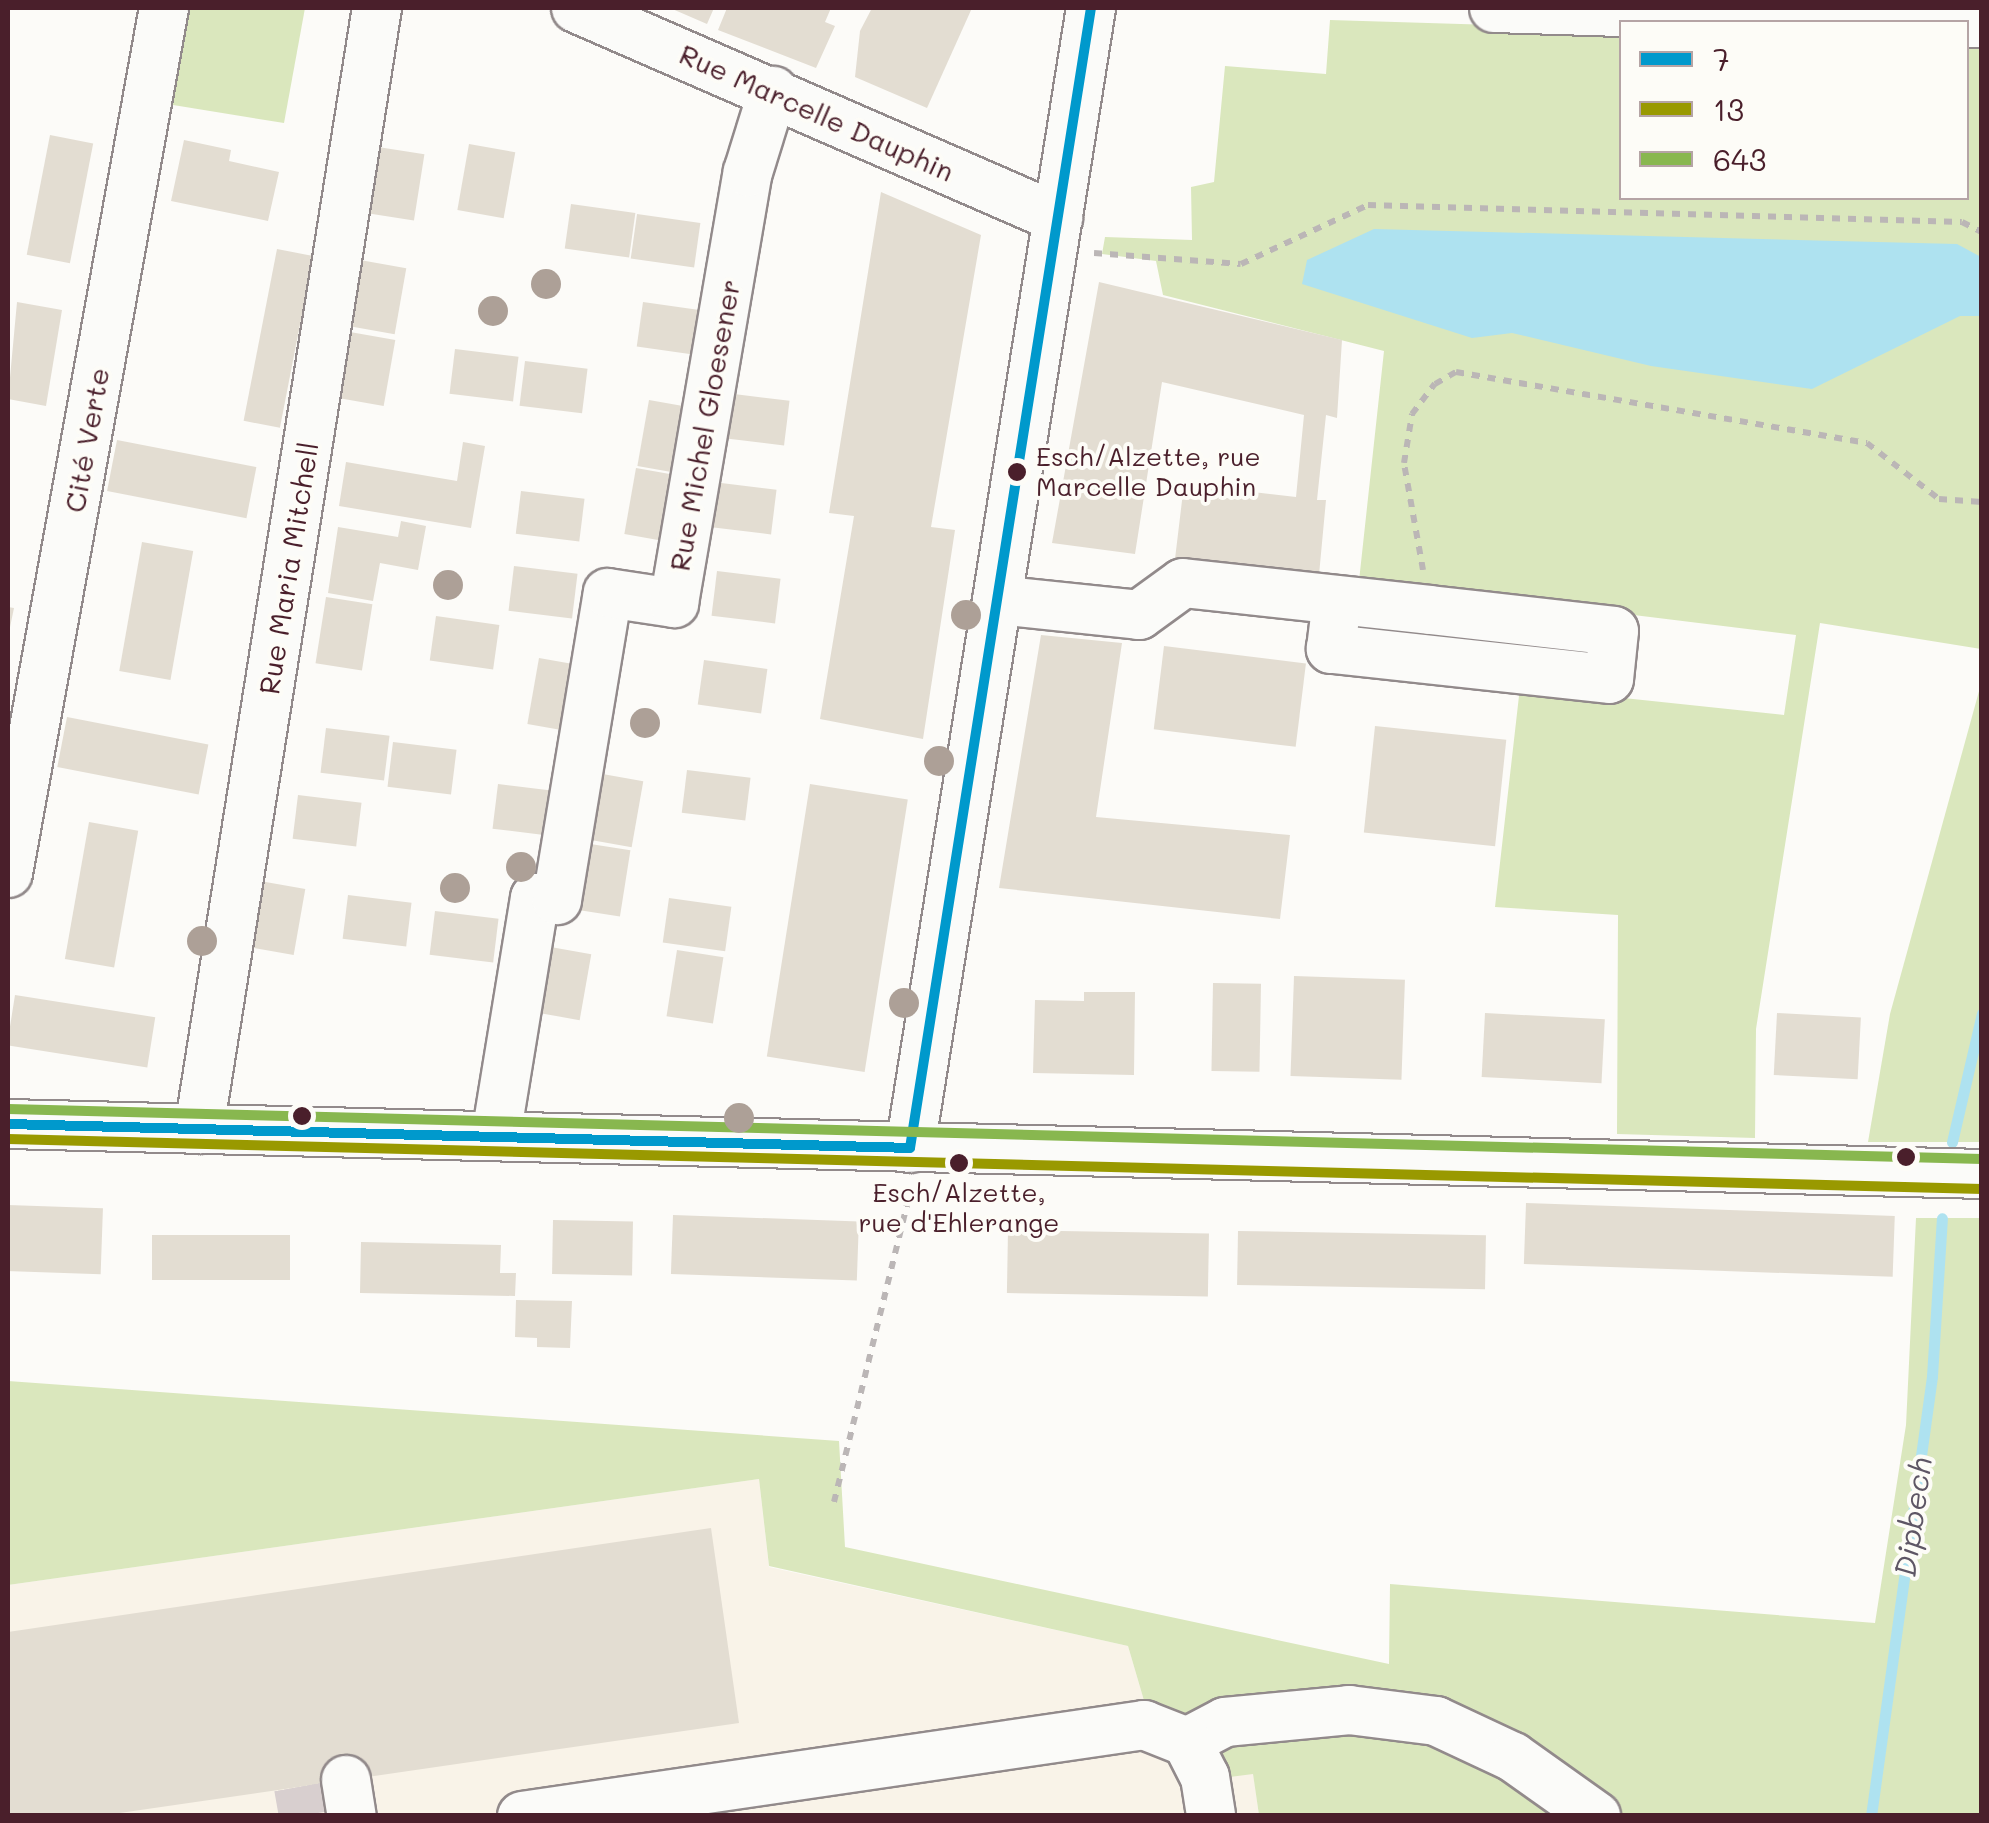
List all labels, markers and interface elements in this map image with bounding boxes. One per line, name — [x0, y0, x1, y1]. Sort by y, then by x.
legend — [1619, 20, 1969, 200]
street label: Rue Marcelle Dauphin — [675, 36, 959, 188]
text: 7 — [1713, 39, 1730, 79]
text: 13 — [1713, 89, 1744, 129]
text: 643 — [1713, 139, 1766, 179]
street label: Rue Michel Gloesener — [662, 277, 746, 573]
street label: Cité Verte — [57, 365, 115, 515]
street label: Rue Maria Mitchell — [251, 439, 325, 697]
place label: Esch/Alzette, rue Marcelle Dauphin — [1036, 441, 1261, 502]
marker: Esch/Alzette, rue Marcelle Dauphin — [1007, 462, 1027, 482]
unlabelled marker — [292, 1106, 312, 1126]
unlabelled marker — [1896, 1147, 1916, 1167]
marker: Esch/Alzette, rue d'Ehlerange — [949, 1153, 969, 1173]
place label: Esch/Alzette, rue d'Ehlerange — [859, 1177, 1059, 1238]
water label: Dipbech — [1886, 1455, 1938, 1579]

